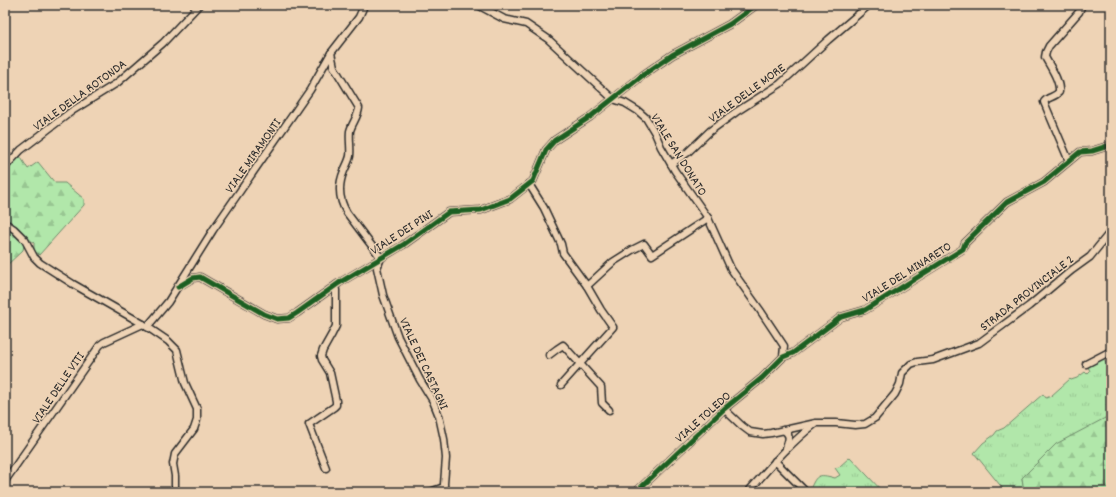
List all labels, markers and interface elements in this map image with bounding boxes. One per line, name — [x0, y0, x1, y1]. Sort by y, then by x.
street label: VIALE DELLA ROTONDA — [30, 56, 131, 137]
street label: VIALE DELLE MORE — [705, 60, 790, 128]
street label: VIALE SAN DONATO — [645, 110, 711, 200]
street label: VIALE MIRAMONTI — [221, 115, 287, 198]
street label: VIALE DEI PINI — [367, 206, 438, 261]
street label: VIALE DEL MINARETO — [859, 238, 956, 308]
street label: STRADA PROVINCIALE 2 — [976, 251, 1079, 337]
street label: VIALE DEI CASTAGNI — [393, 315, 452, 413]
street label: VIALE DELLE VITI — [28, 349, 90, 428]
street label: VIALE TOLEDO — [671, 387, 736, 448]

